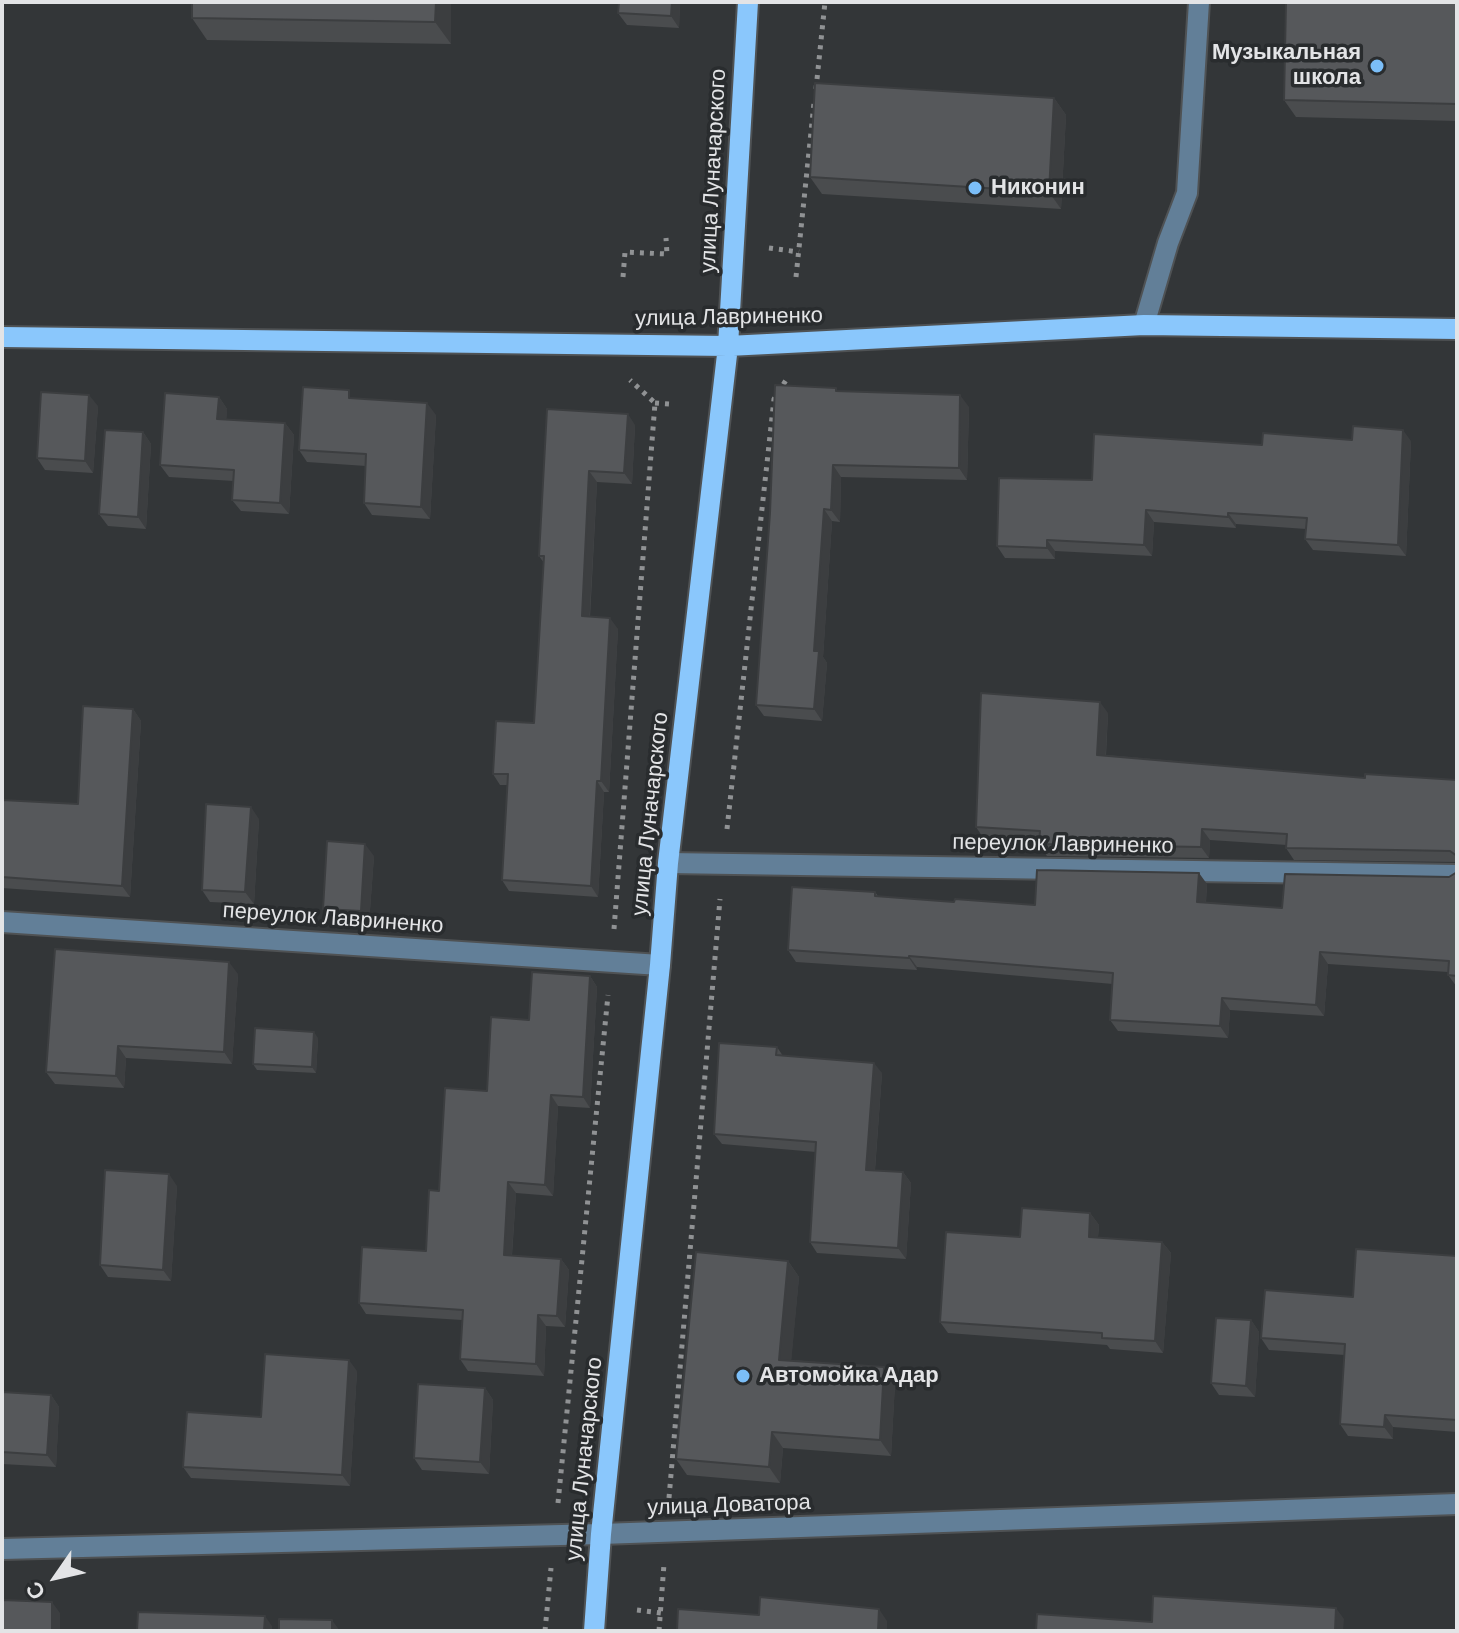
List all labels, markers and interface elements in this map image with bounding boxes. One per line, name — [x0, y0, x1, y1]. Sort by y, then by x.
place label: Музыкальная школа — [1212, 40, 1361, 92]
marker: Музыкальная школа — [1368, 57, 1386, 75]
street label: улица Луначарского — [695, 68, 733, 274]
place label: Никонин — [991, 175, 1085, 201]
marker: Никонин — [966, 179, 984, 197]
street label: улица Лавриненко — [635, 303, 823, 333]
street label: улица Луначарского — [627, 711, 675, 917]
street label: переулок Лавриненко — [952, 830, 1174, 860]
street label: переулок Лавриненко — [222, 898, 444, 940]
street label: улица Луначарского — [561, 1356, 609, 1562]
place label: Автомойка Адар — [759, 1363, 939, 1389]
marker: Автомойка Адар — [734, 1367, 752, 1385]
street label: улица Доватора — [647, 1490, 811, 1522]
north arrow — [16, 1537, 96, 1617]
text: С — [19, 1576, 52, 1605]

